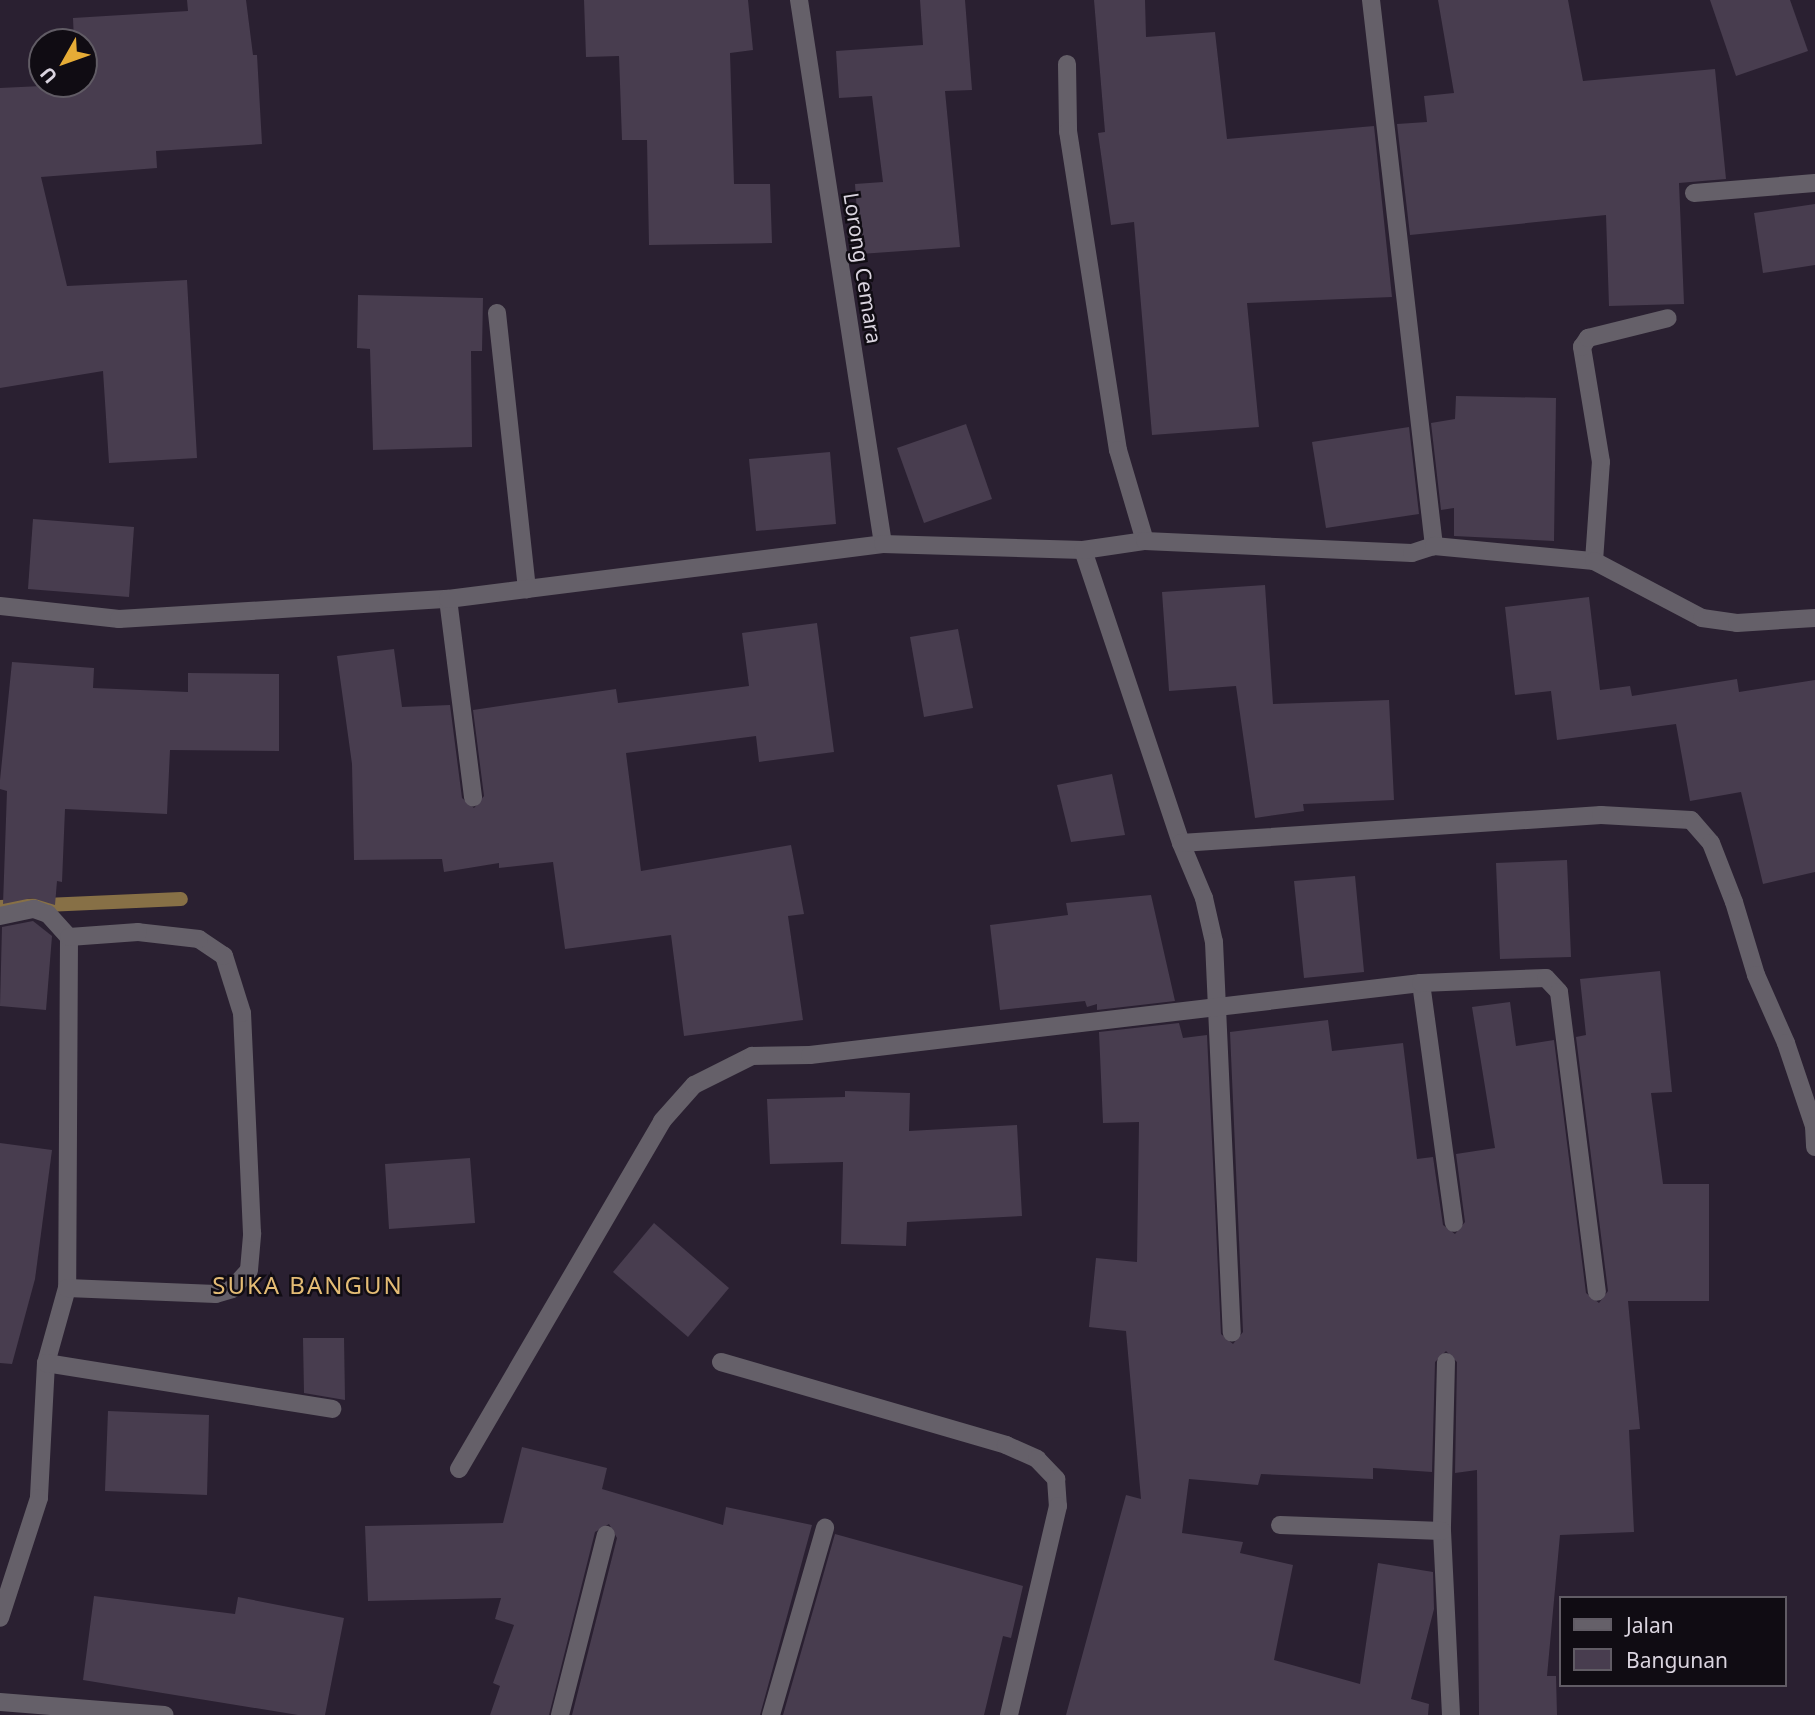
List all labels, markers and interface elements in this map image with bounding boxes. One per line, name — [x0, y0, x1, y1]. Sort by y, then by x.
north arrow — [28, 28, 98, 98]
text: U — [34, 61, 63, 89]
street label: Lorong Cemara — [839, 191, 887, 345]
district label: SUKA BANGUN — [214, 1271, 402, 1299]
legend — [1560, 1596, 1787, 1687]
text: Jalan — [1626, 1611, 1674, 1639]
text: Bangunan — [1626, 1646, 1728, 1674]

